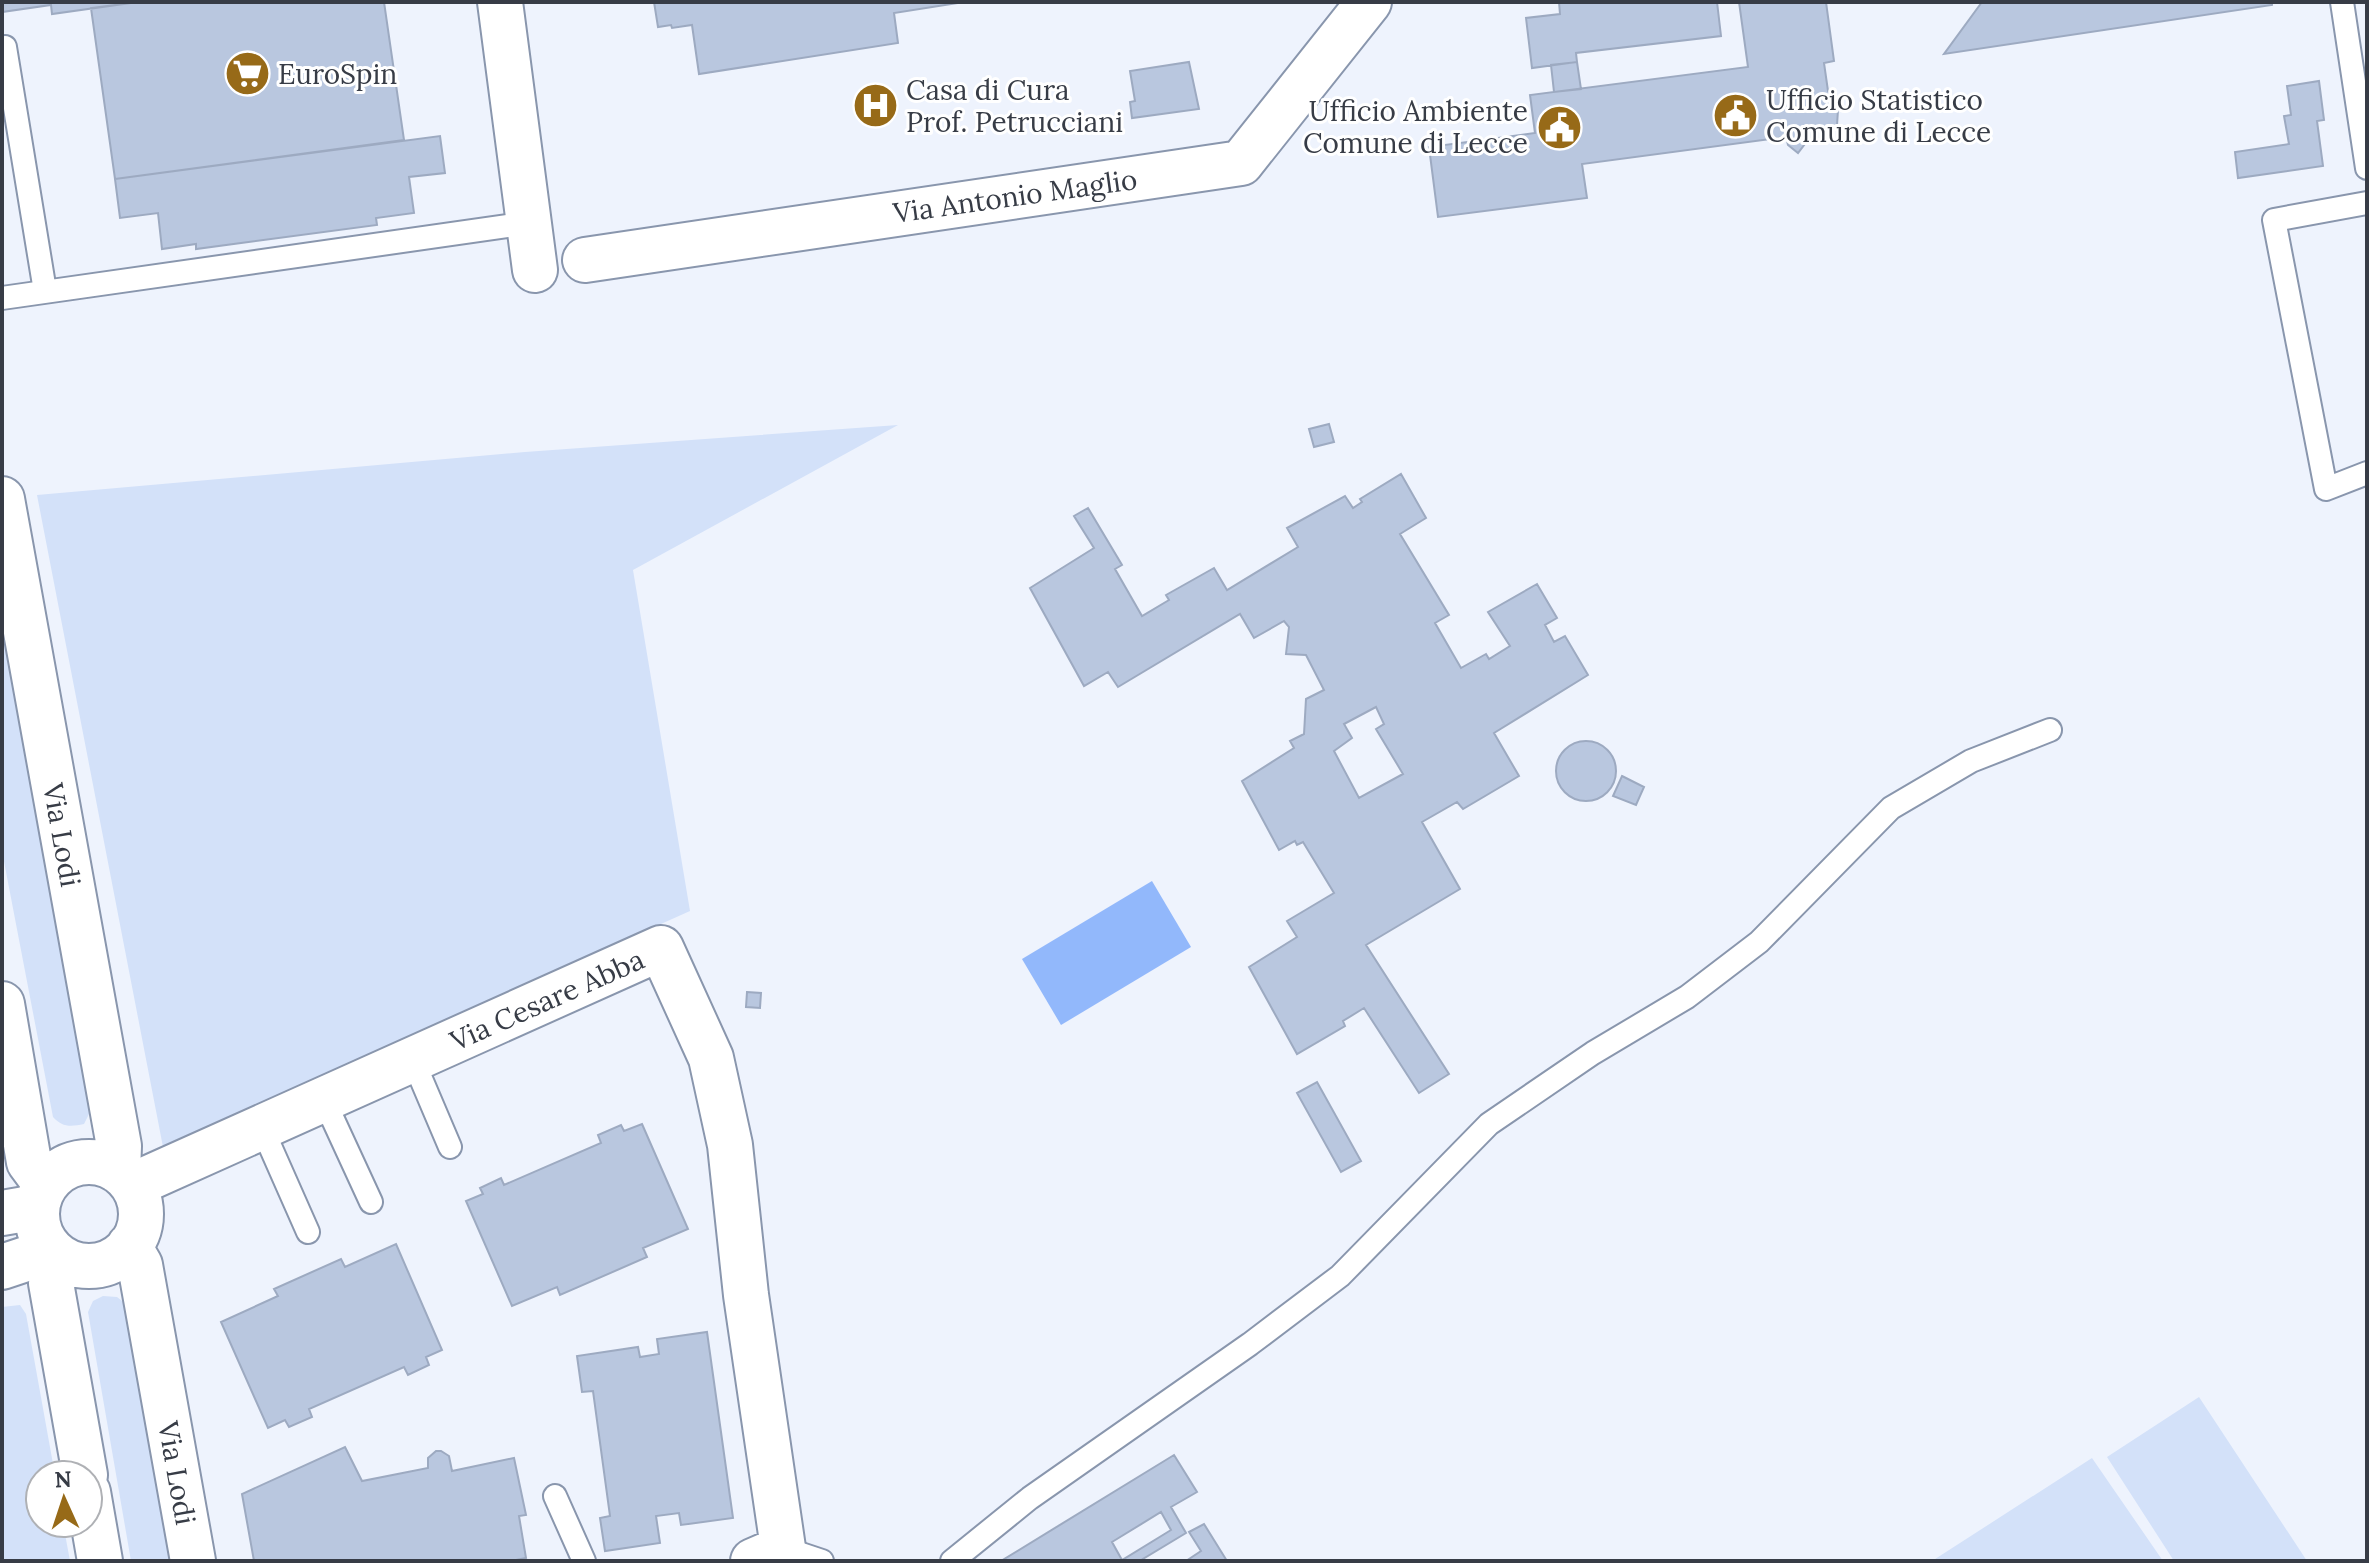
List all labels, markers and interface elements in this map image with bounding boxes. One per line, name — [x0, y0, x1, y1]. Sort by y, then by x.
supermarket icon: EuroSpin — [223, 50, 271, 98]
place label: EuroSpin — [278, 56, 397, 92]
place label: Casa di Cura Prof. Petrucciani — [906, 72, 1123, 140]
hospital icon: Casa di Cura Prof. Petrucciani — [851, 82, 899, 130]
place label: Ufficio Statistico Comune di Lecce — [1766, 82, 1991, 150]
public building icon: Ufficio Statistico Comune di Lecce — [1711, 92, 1759, 140]
place label: Ufficio Ambiente Comune di Lecce — [1303, 93, 1528, 161]
public building icon: Ufficio Ambiente Comune di Lecce — [1535, 103, 1583, 151]
street label: Via Antonio Maglio — [890, 161, 1139, 231]
street label: Via Lodi — [35, 779, 89, 890]
street label: Via Cesare Abba — [443, 941, 650, 1059]
street label: Via Lodi — [150, 1417, 204, 1528]
north arrow — [24, 1459, 104, 1539]
text: N — [54, 1465, 72, 1493]

